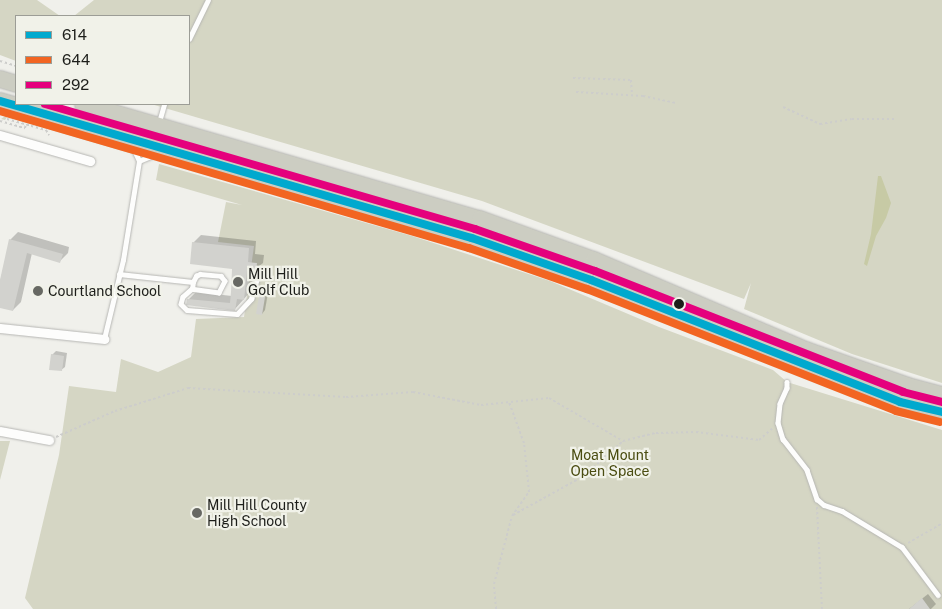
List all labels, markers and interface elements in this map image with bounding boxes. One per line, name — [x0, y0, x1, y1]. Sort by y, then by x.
legend — [15, 15, 190, 105]
text: 614 — [62, 26, 87, 43]
text: 644 — [62, 51, 90, 68]
text: 292 — [62, 76, 89, 93]
place label: Mill Hill Golf Club — [248, 266, 309, 298]
marker: Mill Hill Golf Club — [232, 276, 244, 288]
place label: Courtland School — [48, 283, 161, 299]
marker: Courtland School — [32, 285, 44, 297]
unlabelled marker — [674, 299, 684, 309]
park label: Moat Mount Open Space — [571, 447, 649, 480]
place label: Mill Hill County High School — [207, 497, 307, 530]
marker: Mill Hill County High School — [191, 507, 203, 519]

